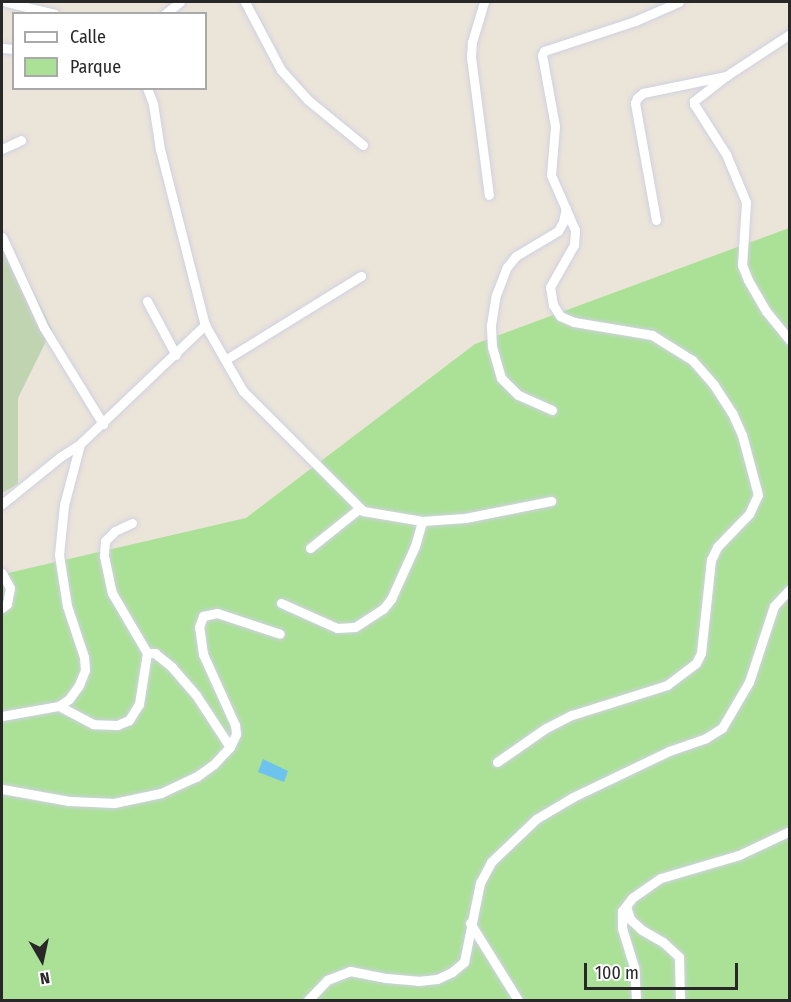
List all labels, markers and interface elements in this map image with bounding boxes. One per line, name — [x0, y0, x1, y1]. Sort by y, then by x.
legend — [12, 12, 207, 90]
text: Calle — [70, 26, 106, 48]
text: Parque — [70, 56, 121, 78]
north arrow — [12, 930, 72, 990]
scale bar — [587, 951, 742, 989]
text: 100 m — [595, 962, 639, 984]
text: N — [39, 968, 51, 988]

